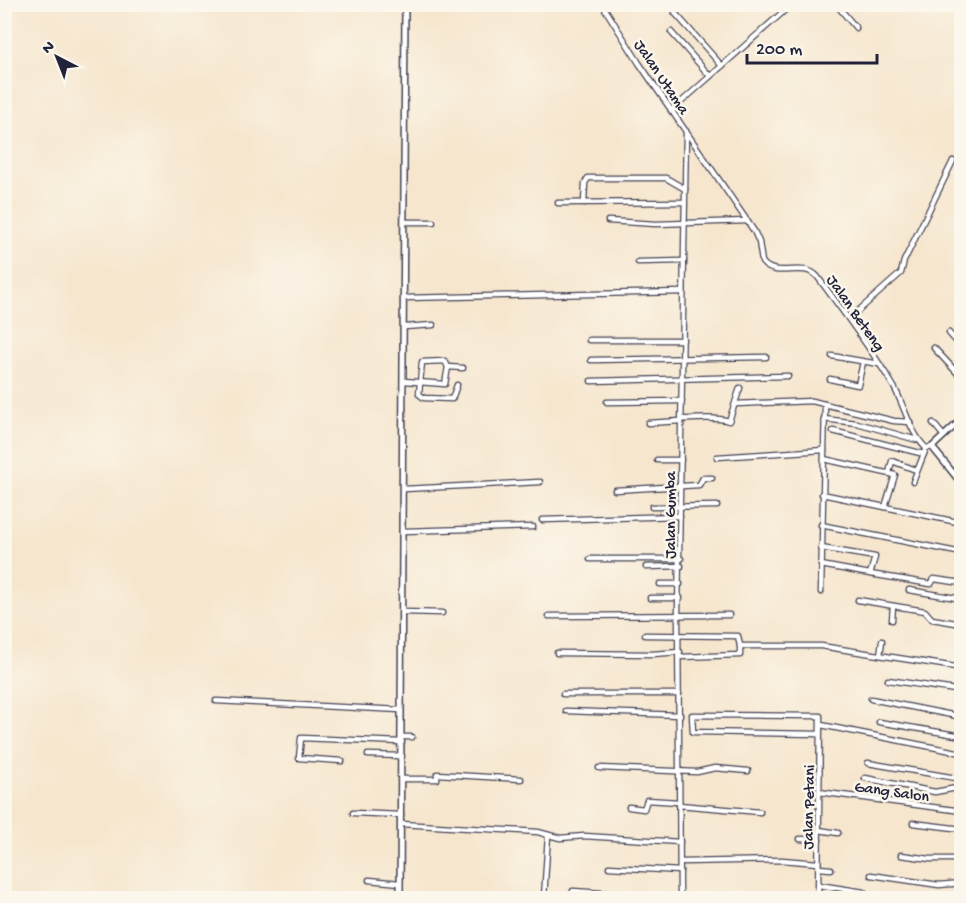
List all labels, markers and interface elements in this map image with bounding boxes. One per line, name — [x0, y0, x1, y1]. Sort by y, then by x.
north arrow — [27, 27, 87, 87]
scale bar — [747, 27, 878, 65]
street label: Jalan Utama — [628, 37, 693, 120]
text: N — [39, 38, 60, 59]
text: 200 m — [756, 40, 803, 61]
street label: Jalan Beteng — [821, 272, 887, 356]
street label: Jalan Gumba — [663, 470, 682, 559]
street label: Jalan Petani — [800, 765, 821, 850]
street label: Gang Salon — [853, 779, 930, 808]

